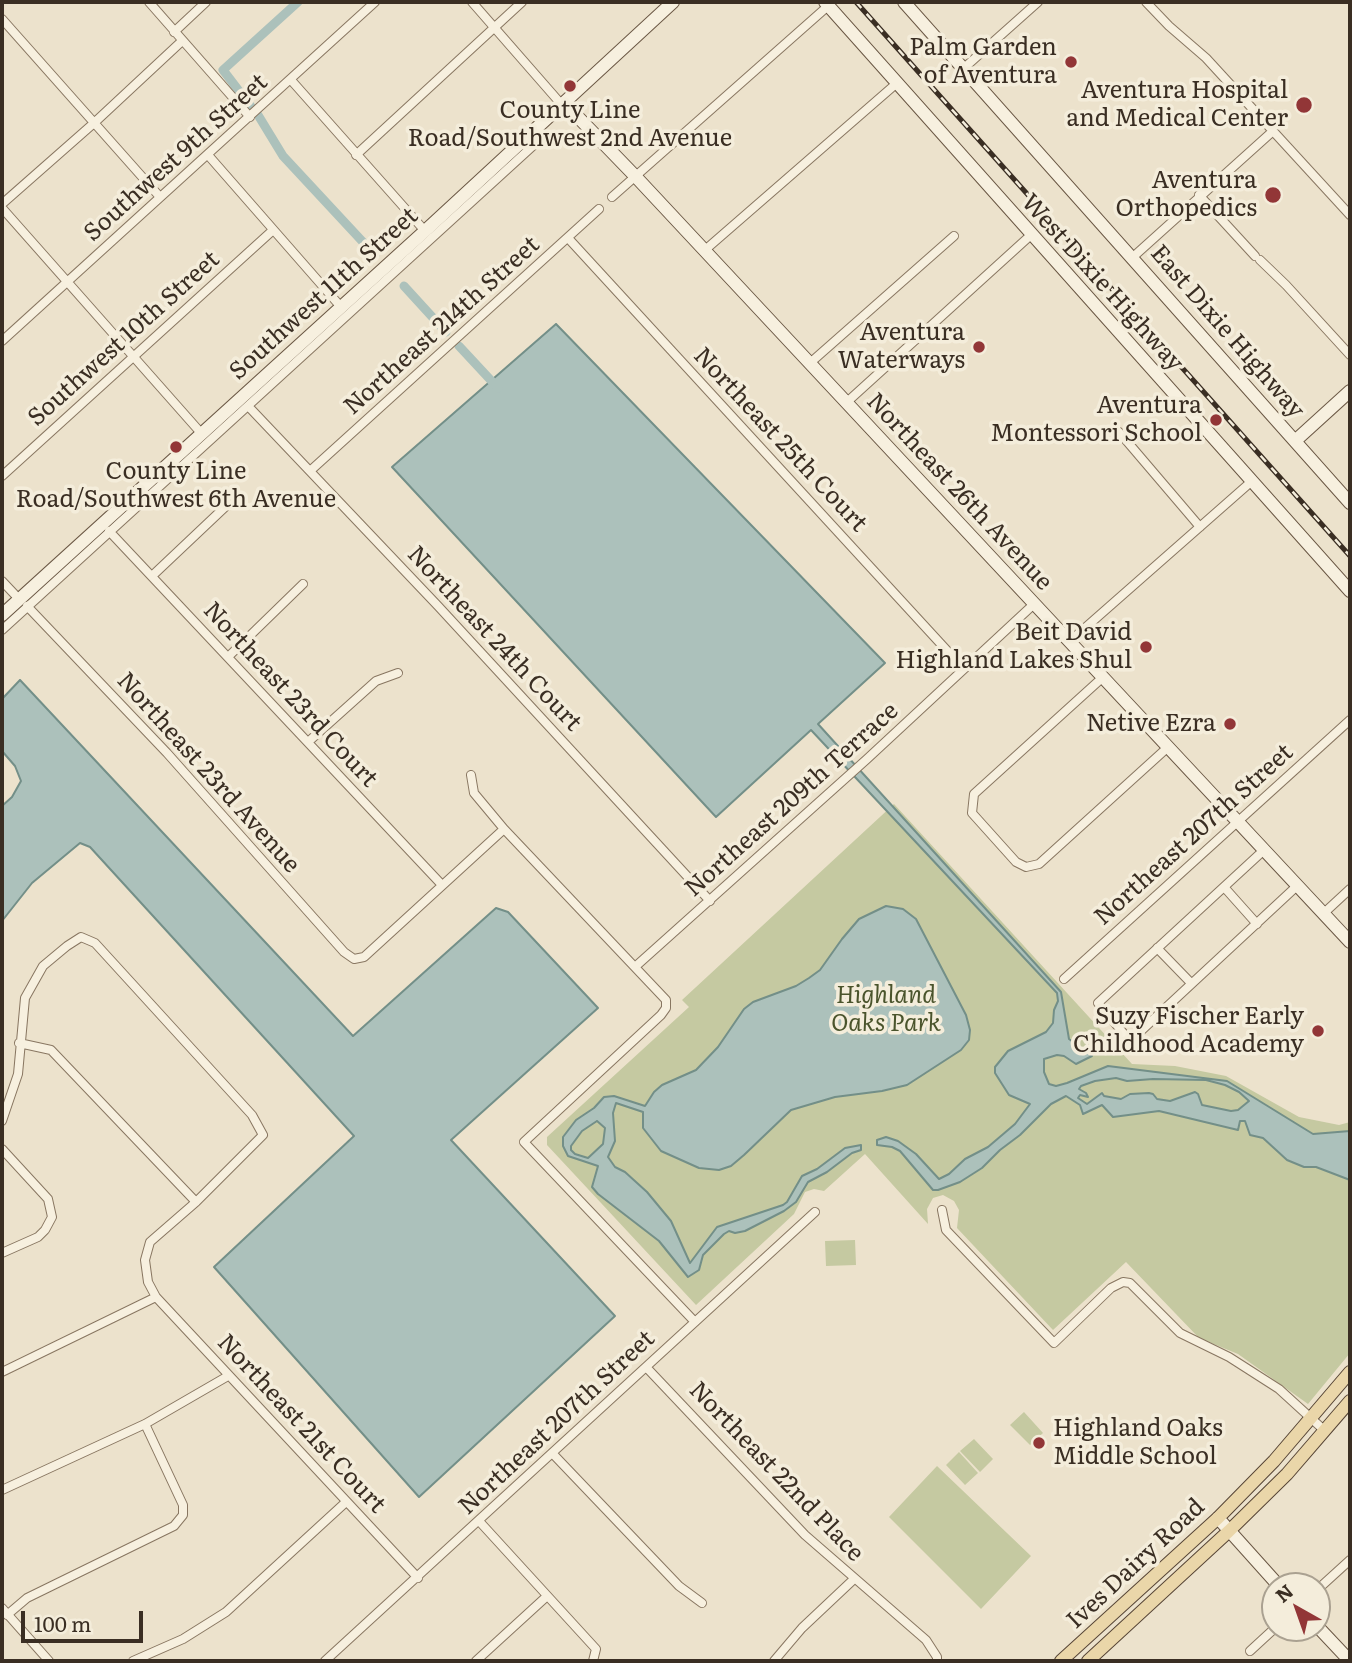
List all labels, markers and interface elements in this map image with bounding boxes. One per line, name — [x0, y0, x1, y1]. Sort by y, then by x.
place label: Palm Garden of Aventura — [909, 34, 1057, 90]
marker: Palm Garden of Aventura — [1063, 54, 1079, 70]
street label: Southwest 9th Street — [78, 68, 274, 248]
place label: Aventura Hospital and Medical Center — [1066, 77, 1288, 133]
marker: County Line Road/Southwest 2nd Avenue — [562, 78, 578, 94]
marker: Aventura Hospital and Medical Center — [1294, 95, 1314, 115]
place label: County Line Road/Southwest 2nd Avenue — [408, 97, 732, 153]
place label: Aventura Orthopedics — [1115, 167, 1257, 223]
marker: Aventura Orthopedics — [1263, 185, 1283, 205]
street label: West Dixie Highway — [1015, 188, 1189, 378]
street label: Southwest 11th Street — [224, 202, 424, 386]
street label: Northeast 214th Street — [338, 231, 546, 421]
street label: East Dixie Highway — [1144, 239, 1310, 425]
street label: Southwest 10th Street — [22, 245, 226, 433]
place label: Aventura Waterways — [838, 319, 965, 375]
marker: Aventura Waterways — [971, 339, 987, 355]
street label: Northeast 25th Court — [687, 342, 873, 538]
street label: Northeast 26th Avenue — [860, 387, 1058, 597]
place label: Aventura Montessori School — [990, 392, 1202, 448]
marker: Aventura Montessori School — [1208, 412, 1224, 428]
marker: County Line Road/Southwest 6th Avenue — [168, 439, 184, 455]
place label: County Line Road/Southwest 6th Avenue — [16, 458, 336, 514]
street label: Northeast 24th Court — [401, 541, 587, 737]
street label: Northeast 23rd Court — [197, 597, 383, 793]
place label: Beit David Highland Lakes Shul — [896, 619, 1132, 675]
marker: Beit David Highland Lakes Shul — [1138, 639, 1154, 655]
street label: Northeast 23rd Avenue — [110, 667, 306, 879]
street label: Northeast 209th Terrace — [680, 697, 904, 903]
place label: Netive Ezra — [1086, 710, 1216, 738]
marker: Netive Ezra — [1222, 716, 1238, 732]
street label: Northeast 207th Street — [1089, 738, 1299, 932]
park label: Highland Oaks Park — [831, 982, 941, 1038]
place label: Suzy Fischer Early Childhood Academy — [1073, 1003, 1304, 1059]
marker: Suzy Fischer Early Childhood Academy — [1310, 1023, 1326, 1039]
street label: Northeast 207th Street — [453, 1325, 661, 1521]
street label: Northeast 21st Court — [211, 1329, 391, 1519]
street label: Northeast 22nd Place — [683, 1376, 869, 1568]
place label: Highland Oaks Middle School — [1053, 1415, 1223, 1471]
marker: Highland Oaks Middle School — [1031, 1435, 1047, 1451]
street label: Ives Dairy Road — [1061, 1493, 1211, 1635]
north arrow — [1261, 1572, 1331, 1642]
text: N — [1269, 1577, 1299, 1608]
scale bar — [24, 1596, 147, 1640]
text: 100 m — [34, 1607, 91, 1638]

